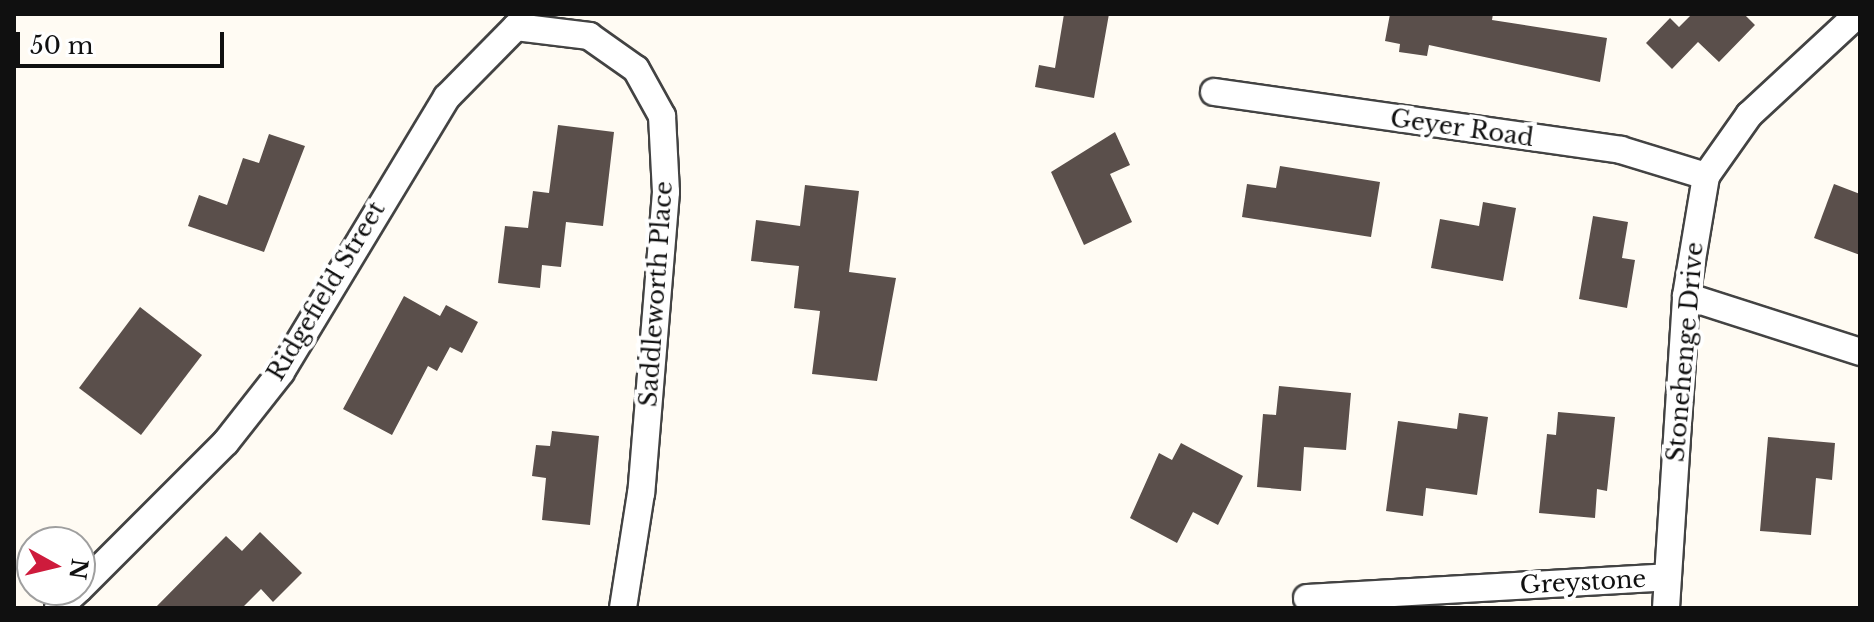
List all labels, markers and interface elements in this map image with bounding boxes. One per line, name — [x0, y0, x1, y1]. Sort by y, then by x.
scale bar — [20, 16, 228, 66]
text: 50 m — [30, 31, 93, 60]
street label: Geyer Road — [1388, 104, 1536, 152]
street label: Saddleworth Place — [634, 180, 678, 408]
street label: Ridgefield Street — [261, 196, 391, 386]
street label: Stonehenge Drive — [1661, 241, 1709, 463]
north arrow — [16, 526, 96, 606]
text: N — [63, 557, 93, 581]
street label: Greystone — [1519, 564, 1647, 600]

